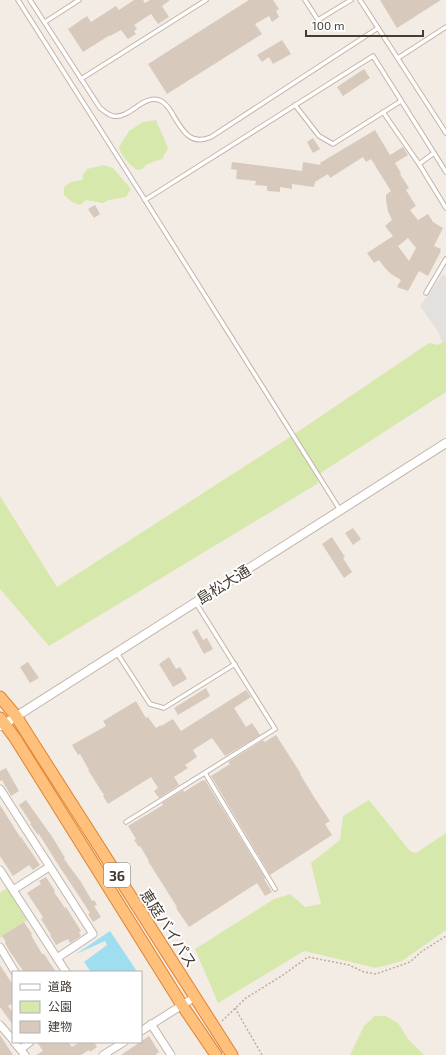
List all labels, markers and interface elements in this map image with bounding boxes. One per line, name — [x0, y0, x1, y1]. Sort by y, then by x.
scale bar — [306, 12, 423, 38]
text: 100 m — [312, 18, 344, 32]
street label: 島松大通 — [193, 560, 253, 608]
road number: 36 — [104, 863, 130, 887]
street label: 恵庭バイパス — [137, 885, 201, 971]
legend — [12, 971, 142, 1043]
text: 道路 — [48, 979, 72, 993]
text: 公園 — [48, 999, 72, 1013]
text: 建物 — [48, 1019, 72, 1033]

